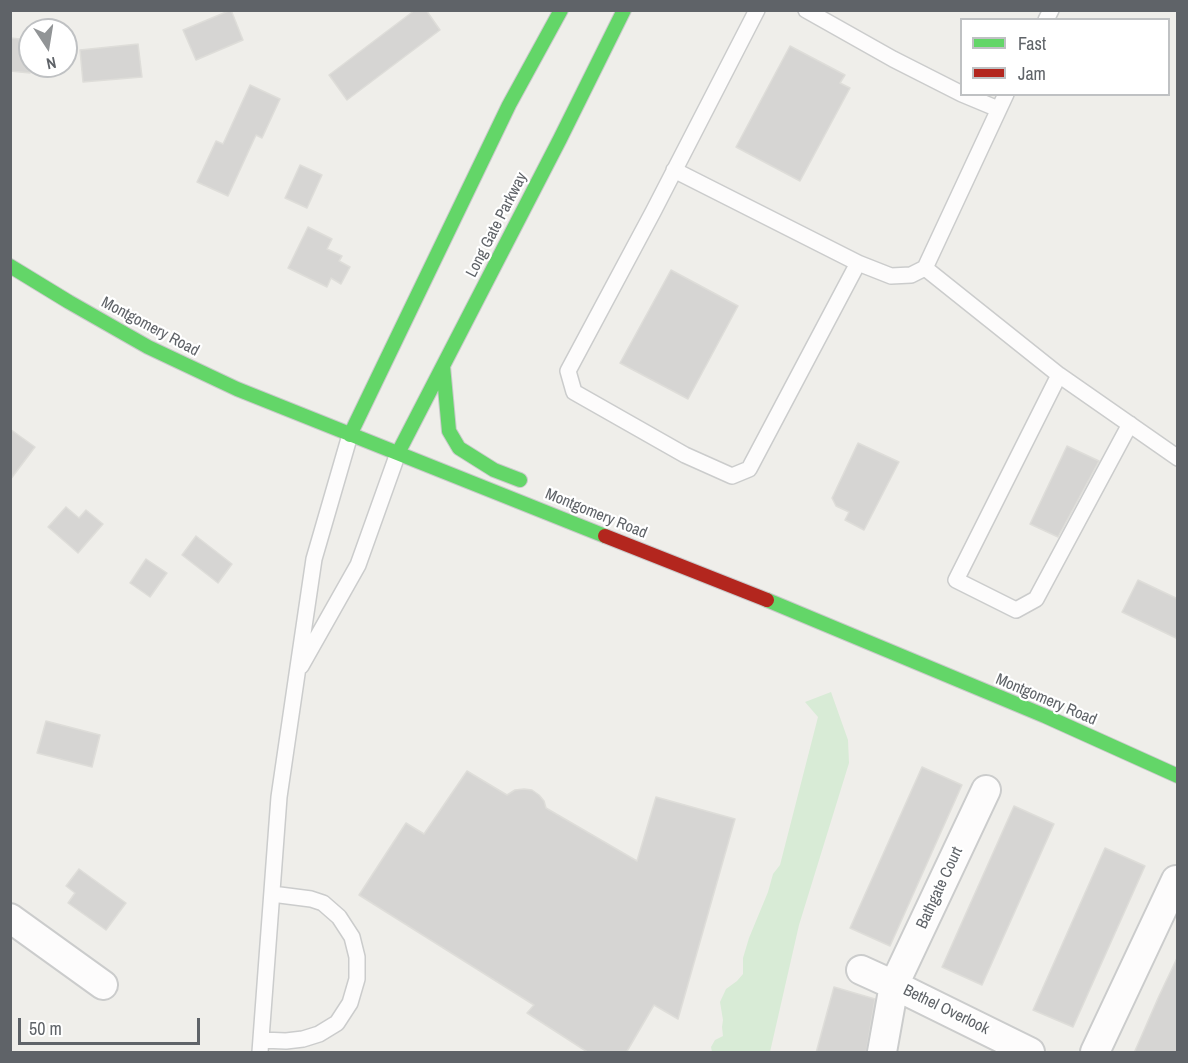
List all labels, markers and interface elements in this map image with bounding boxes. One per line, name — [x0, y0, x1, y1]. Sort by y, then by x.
north arrow — [18, 18, 78, 78]
legend — [960, 18, 1170, 96]
text: Fast — [1018, 31, 1046, 56]
text: N — [44, 52, 58, 75]
text: Jam — [1018, 61, 1046, 86]
street label: Long Gate Parkway — [462, 169, 532, 281]
street label: Montgomery Road — [98, 293, 202, 361]
street label: Montgomery Road — [542, 485, 650, 543]
street label: Montgomery Road — [993, 670, 1099, 730]
street label: Bathgate Court — [913, 844, 967, 932]
street label: Bethel Overlook — [900, 981, 992, 1039]
scale bar — [21, 1006, 202, 1044]
text: 50 m — [29, 1016, 62, 1041]

